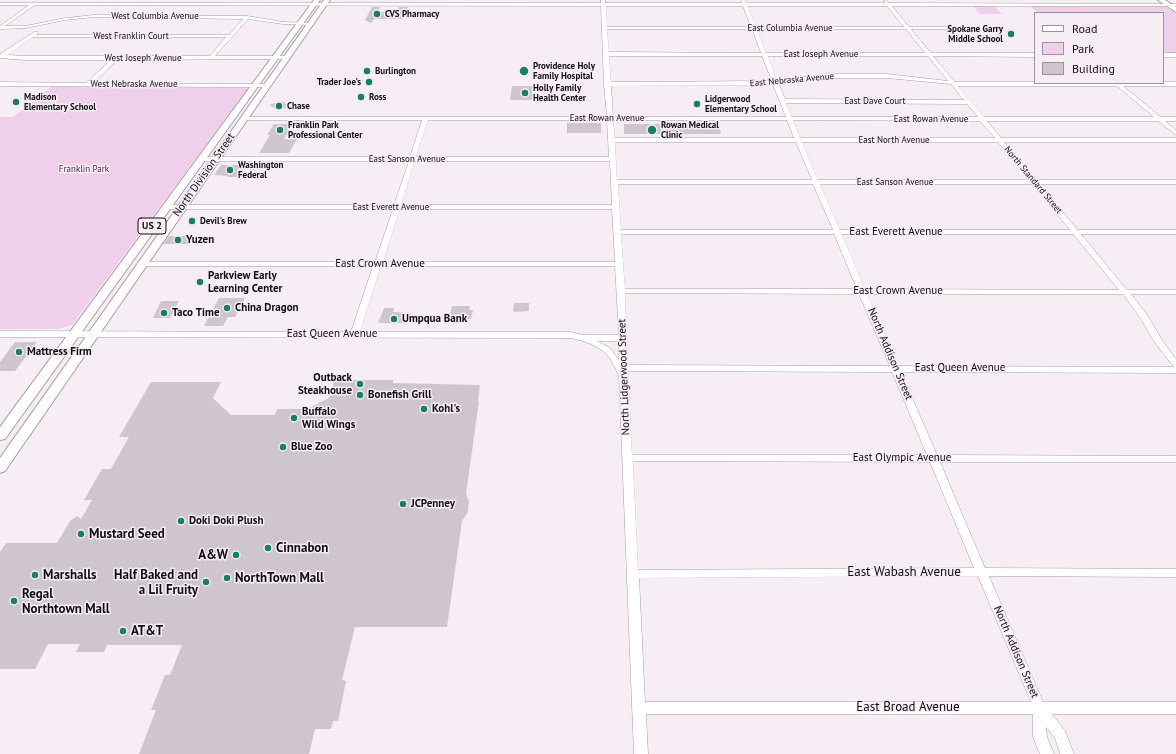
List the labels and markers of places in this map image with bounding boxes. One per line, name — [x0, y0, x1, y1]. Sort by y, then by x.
marker: CVS Pharmacy — [372, 9, 382, 19]
place label: CVS Pharmacy — [385, 9, 439, 19]
place label: Spokane Garry Middle School — [947, 24, 1003, 45]
marker: Spokane Garry Middle School — [1006, 29, 1016, 39]
place label: Providence Holy Family Hospital — [533, 61, 595, 82]
marker: Providence Holy Family Hospital — [518, 65, 530, 77]
marker: Burlington — [362, 66, 372, 76]
place label: Burlington — [375, 66, 416, 76]
place label: Trader Joe's — [317, 77, 361, 87]
marker: Trader Joe's — [364, 77, 374, 87]
place label: Holly Family Health Center — [533, 83, 586, 104]
marker: Holly Family Health Center — [520, 88, 530, 98]
place label: Madison Elementary School — [24, 92, 96, 113]
marker: Ross — [356, 92, 366, 102]
place label: Ross — [369, 92, 386, 102]
place label: Lidgerwood Elementary School — [705, 94, 777, 115]
marker: Madison Elementary School — [11, 97, 21, 107]
marker: Lidgerwood Elementary School — [692, 99, 702, 109]
marker: Chase — [274, 101, 284, 111]
place label: Chase — [287, 101, 310, 111]
place label: Franklin Park Professional Center — [288, 120, 362, 141]
place label: Rowan Medical Clinic — [661, 120, 719, 141]
marker: Rowan Medical Clinic — [646, 124, 658, 136]
marker: Franklin Park Professional Center — [275, 125, 285, 135]
place label: Washington Federal — [238, 160, 283, 181]
marker: Washington Federal — [225, 165, 235, 175]
marker: Devil's Brew — [187, 216, 197, 226]
place label: Devil's Brew — [200, 216, 247, 226]
place label: Yuzen — [186, 233, 214, 247]
marker: Yuzen — [173, 235, 183, 245]
place label: Parkview Early Learning Center — [208, 269, 282, 295]
marker: Parkview Early Learning Center — [195, 277, 205, 287]
place label: China Dragon — [235, 301, 299, 315]
marker: China Dragon — [222, 303, 232, 313]
place label: Taco Time — [172, 306, 219, 320]
marker: Taco Time — [159, 308, 169, 318]
place label: Umpqua Bank — [402, 312, 467, 326]
marker: Umpqua Bank — [389, 314, 399, 324]
place label: Mattress Firm — [27, 345, 92, 359]
marker: Mattress Firm — [14, 347, 24, 357]
place label: Outback Steakhouse — [298, 371, 352, 397]
marker: Outback Steakhouse — [355, 379, 365, 389]
place label: Bonefish Grill — [368, 388, 431, 402]
marker: Bonefish Grill — [355, 390, 365, 400]
place label: Kohl's — [432, 402, 460, 416]
marker: Kohl's — [419, 404, 429, 414]
place label: Buffalo Wild Wings — [302, 405, 355, 431]
marker: Buffalo Wild Wings — [289, 413, 299, 423]
place label: Blue Zoo — [291, 440, 332, 454]
marker: Blue Zoo — [278, 442, 288, 452]
place label: JCPenney — [411, 497, 455, 511]
marker: JCPenney — [398, 499, 408, 509]
place label: Doki Doki Plush — [189, 514, 263, 528]
marker: Doki Doki Plush — [176, 516, 186, 526]
place label: Mustard Seed — [89, 526, 165, 542]
marker: Mustard Seed — [76, 529, 86, 539]
place label: Cinnabon — [276, 540, 328, 556]
marker: Cinnabon — [263, 543, 273, 553]
place label: A&W — [198, 547, 228, 563]
marker: A&W — [231, 550, 241, 560]
place label: Marshalls — [43, 567, 97, 583]
place label: Half Baked and a Lil Fruity — [114, 567, 198, 598]
marker: Marshalls — [30, 570, 40, 580]
place label: NorthTown Mall — [235, 570, 324, 586]
marker: NorthTown Mall — [222, 573, 232, 583]
marker: Half Baked and a Lil Fruity — [201, 577, 211, 587]
place label: Regal Northtown Mall — [22, 586, 110, 617]
marker: Regal Northtown Mall — [9, 596, 19, 606]
place label: AT&T — [131, 623, 163, 639]
marker: AT&T — [118, 626, 128, 636]

